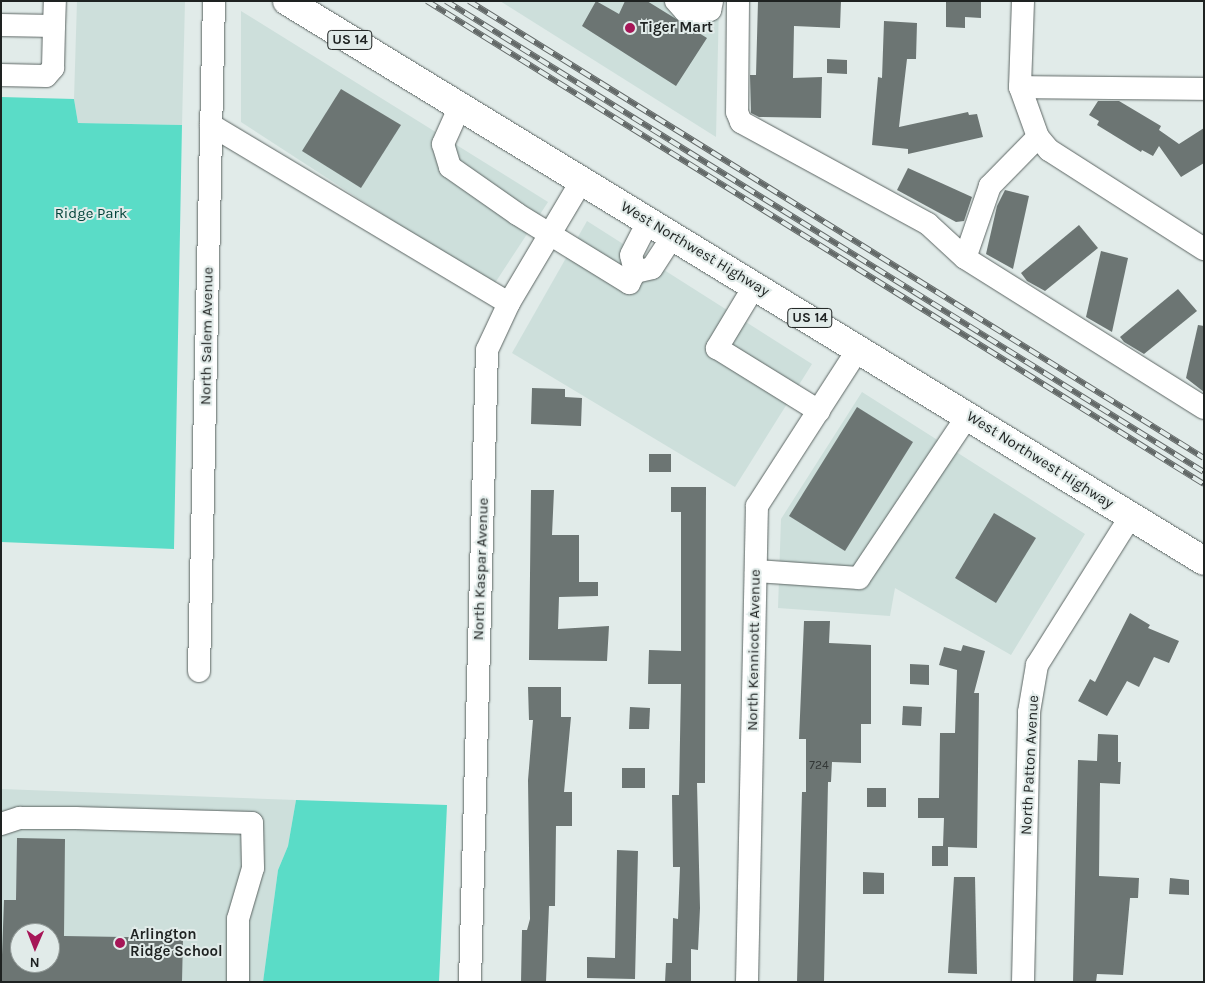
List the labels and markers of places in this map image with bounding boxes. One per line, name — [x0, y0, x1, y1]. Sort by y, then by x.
place label: Tiger Mart — [640, 19, 713, 37]
marker: Tiger Mart — [624, 22, 636, 34]
place label: Arlington Ridge School — [130, 925, 223, 960]
marker: Arlington Ridge School — [114, 937, 126, 949]

